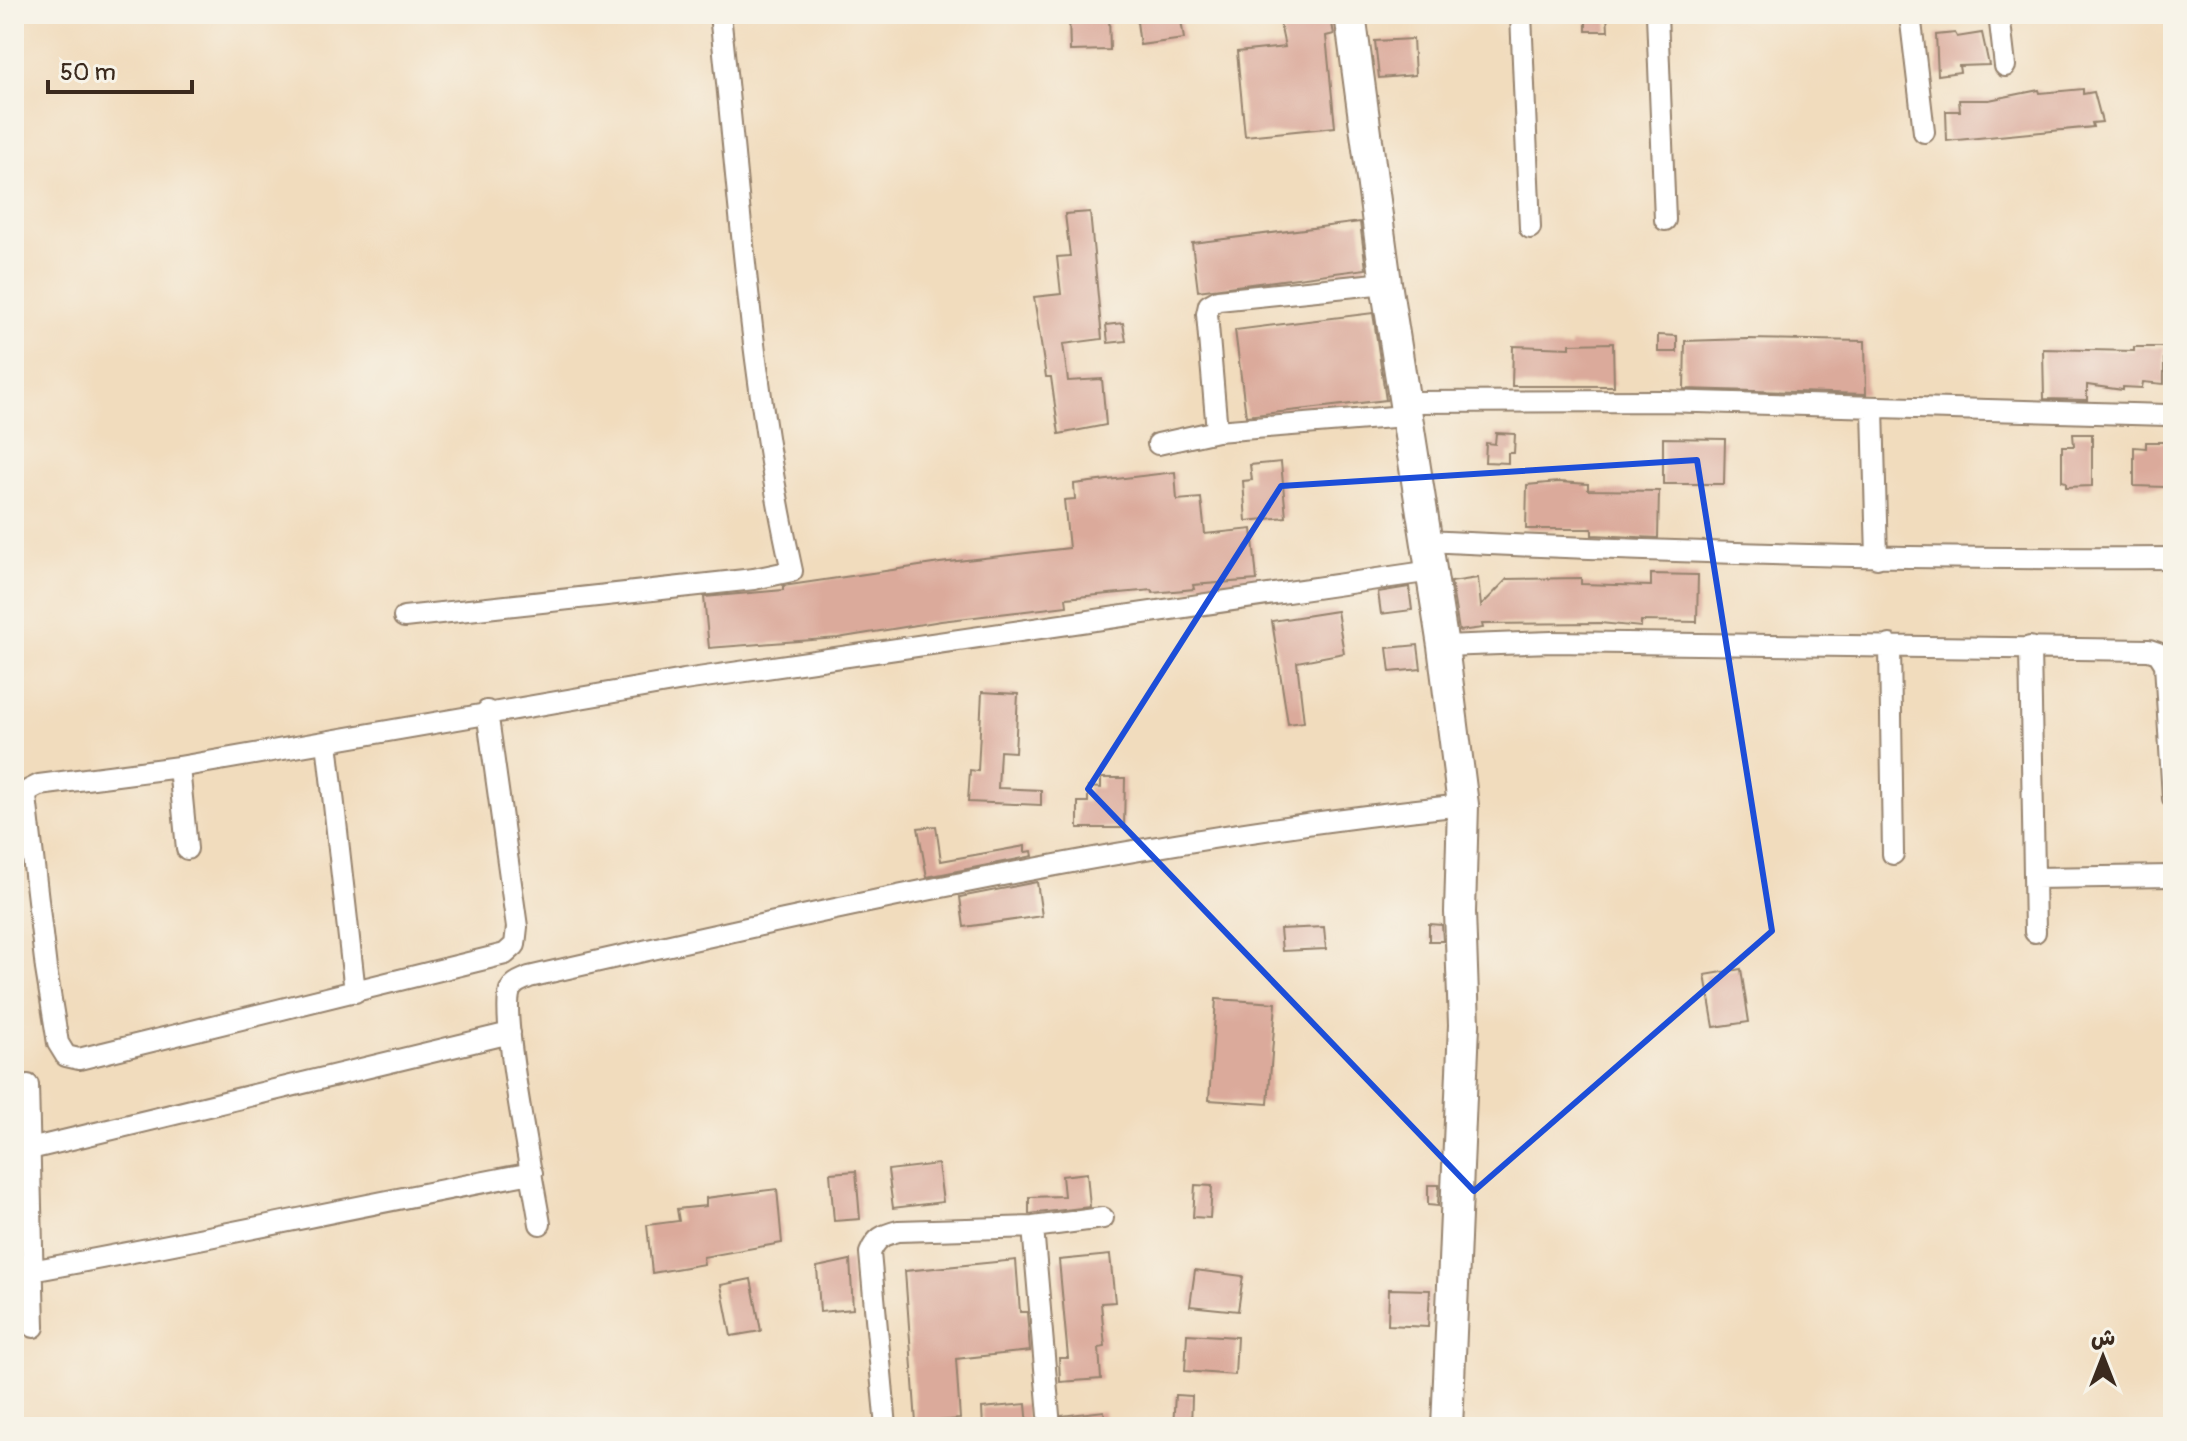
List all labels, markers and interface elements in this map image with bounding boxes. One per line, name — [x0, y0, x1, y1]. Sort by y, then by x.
scale bar — [48, 44, 192, 94]
text: 50 m — [60, 58, 116, 87]
north arrow — [2063, 1317, 2143, 1397]
text: ش — [2091, 1324, 2115, 1352]

